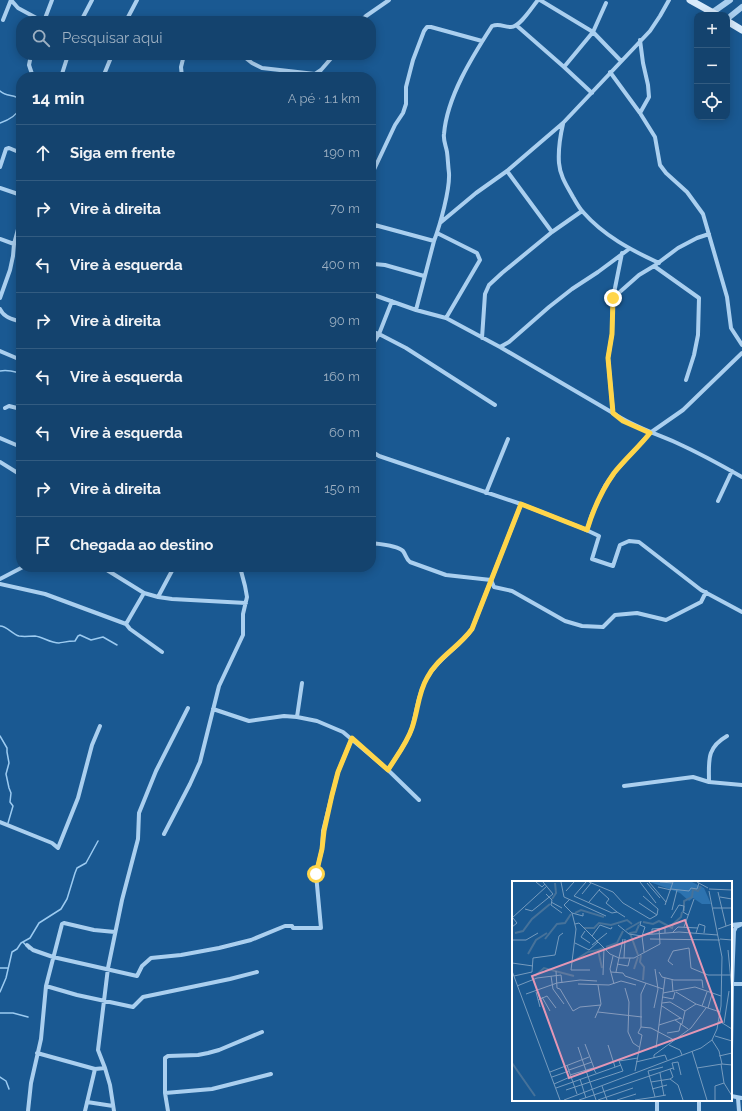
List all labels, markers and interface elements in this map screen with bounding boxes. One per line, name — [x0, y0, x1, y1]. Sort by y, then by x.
map controls — [694, 12, 730, 120]
button: + — [694, 12, 730, 48]
search box — [16, 16, 376, 60]
icon: search — [30, 27, 52, 49]
text: Pesquisar aqui — [62, 29, 162, 47]
button: − — [694, 48, 730, 84]
button: locate — [694, 84, 730, 120]
text: 14 min — [32, 88, 85, 108]
text: A pé · 1.1 km — [288, 91, 360, 106]
icon: ahead — [32, 142, 54, 164]
text: Siga em frente — [70, 144, 175, 162]
text: 190 m — [324, 145, 360, 160]
icon: right — [32, 198, 54, 220]
text: Vire à direita — [70, 200, 161, 218]
text: 70 m — [330, 201, 360, 216]
icon: left — [32, 254, 54, 276]
text: Vire à esquerda — [70, 256, 183, 274]
text: 400 m — [322, 257, 360, 272]
route end — [604, 289, 622, 307]
icon: right — [32, 310, 54, 332]
text: Vire à direita — [70, 312, 161, 330]
text: 90 m — [329, 313, 360, 328]
icon: left — [32, 366, 54, 388]
text: Vire à esquerda — [70, 368, 183, 386]
text: 160 m — [323, 369, 360, 384]
icon: left — [32, 422, 54, 444]
text: Vire à esquerda — [70, 424, 183, 442]
text: 60 m — [329, 425, 360, 440]
icon: right — [32, 478, 54, 500]
text: Vire à direita — [70, 480, 161, 498]
text: 150 m — [324, 481, 360, 496]
icon: arrive — [32, 534, 54, 556]
text: Chegada ao destino — [70, 536, 213, 554]
route start — [307, 865, 325, 883]
inset map — [512, 881, 732, 1101]

